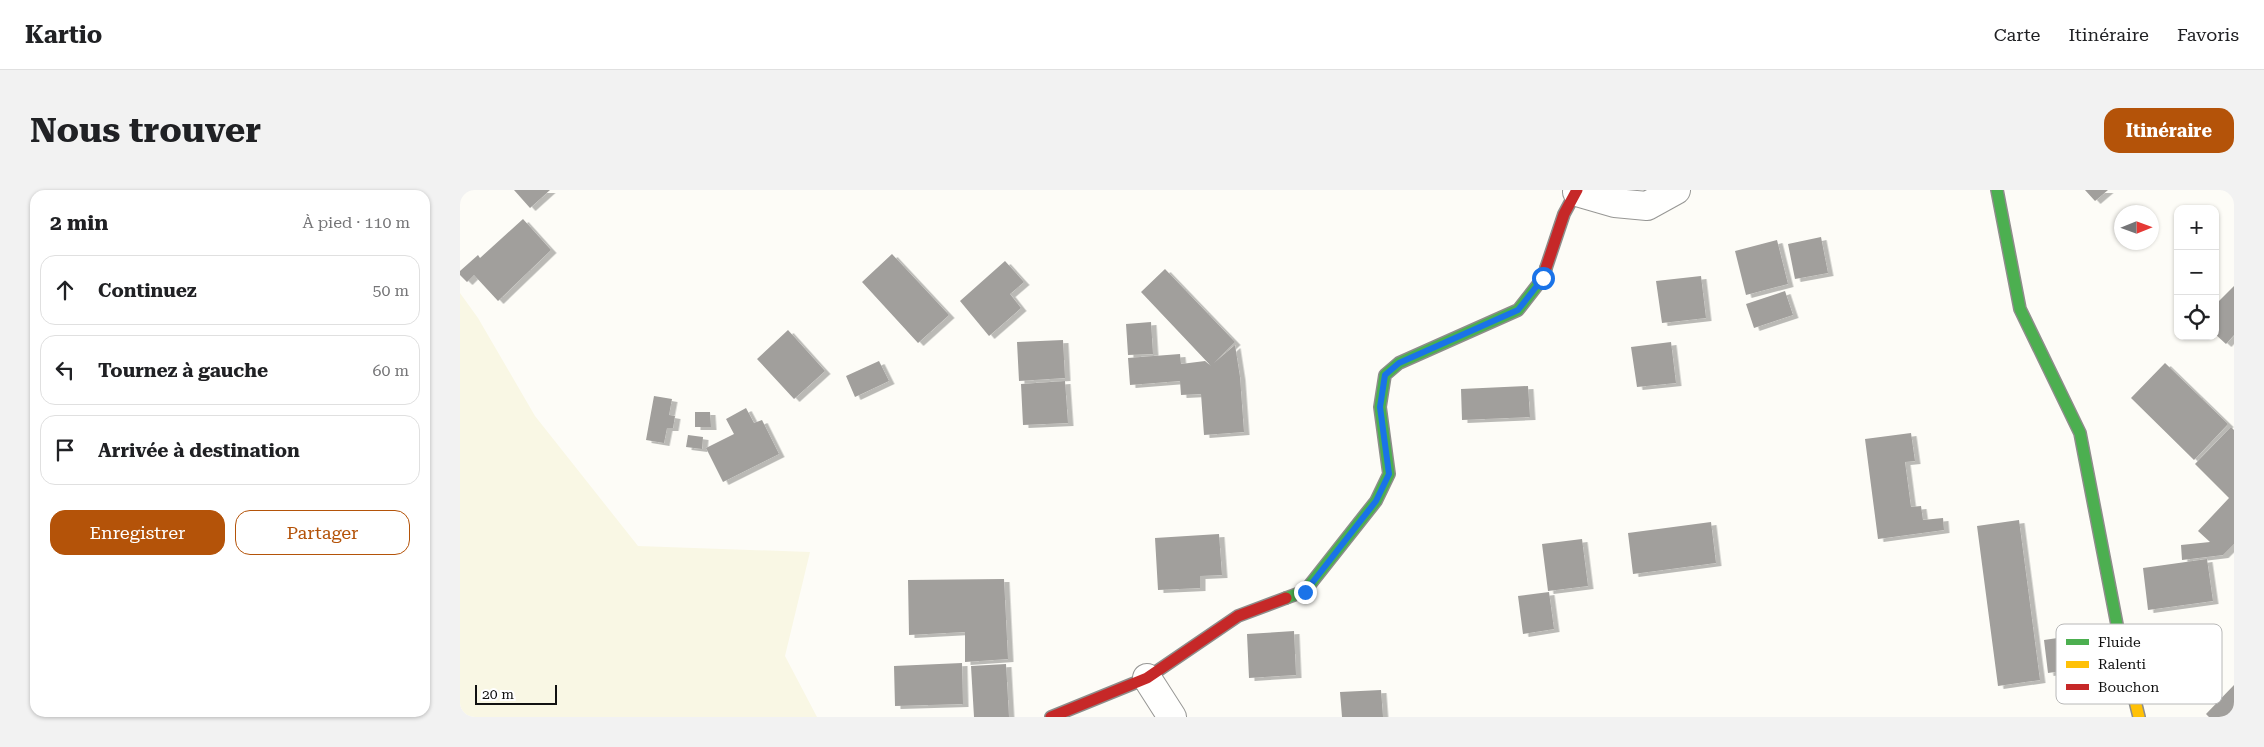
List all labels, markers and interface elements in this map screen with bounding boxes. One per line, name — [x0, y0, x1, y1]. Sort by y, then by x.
text: Kartio — [25, 21, 102, 49]
text: Carte — [1994, 24, 2040, 45]
text: Itinéraire — [2068, 24, 2149, 45]
text: Favoris — [2177, 24, 2239, 45]
button: Itinéraire — [2104, 108, 2234, 153]
text: Nous trouver — [30, 110, 261, 151]
north arrow — [2114, 205, 2159, 250]
map controls — [2174, 205, 2219, 340]
button: + — [2174, 205, 2219, 250]
text: 2 min — [50, 211, 108, 235]
text: À pied · 110 m — [302, 213, 410, 232]
button: − — [2174, 250, 2219, 295]
route start — [1532, 267, 1555, 290]
icon: ahead — [51, 276, 79, 304]
text: Continuez — [98, 279, 197, 302]
text: 50 m — [372, 281, 409, 300]
button: locate — [2174, 295, 2219, 340]
icon: left — [51, 356, 79, 384]
text: Tournez à gauche — [98, 359, 268, 382]
text: 60 m — [372, 361, 409, 380]
icon: arrive — [51, 436, 79, 464]
text: Arrivée à destination — [98, 439, 300, 462]
button: Enregistrer — [50, 510, 225, 555]
button: Partager — [235, 510, 410, 555]
route end — [1294, 581, 1317, 604]
legend — [2056, 624, 2222, 704]
text: Fluide — [2098, 634, 2141, 650]
text: Ralenti — [2098, 656, 2146, 672]
text: Bouchon — [2098, 679, 2159, 695]
scale bar — [475, 682, 558, 705]
text: 20 m — [482, 686, 514, 702]

